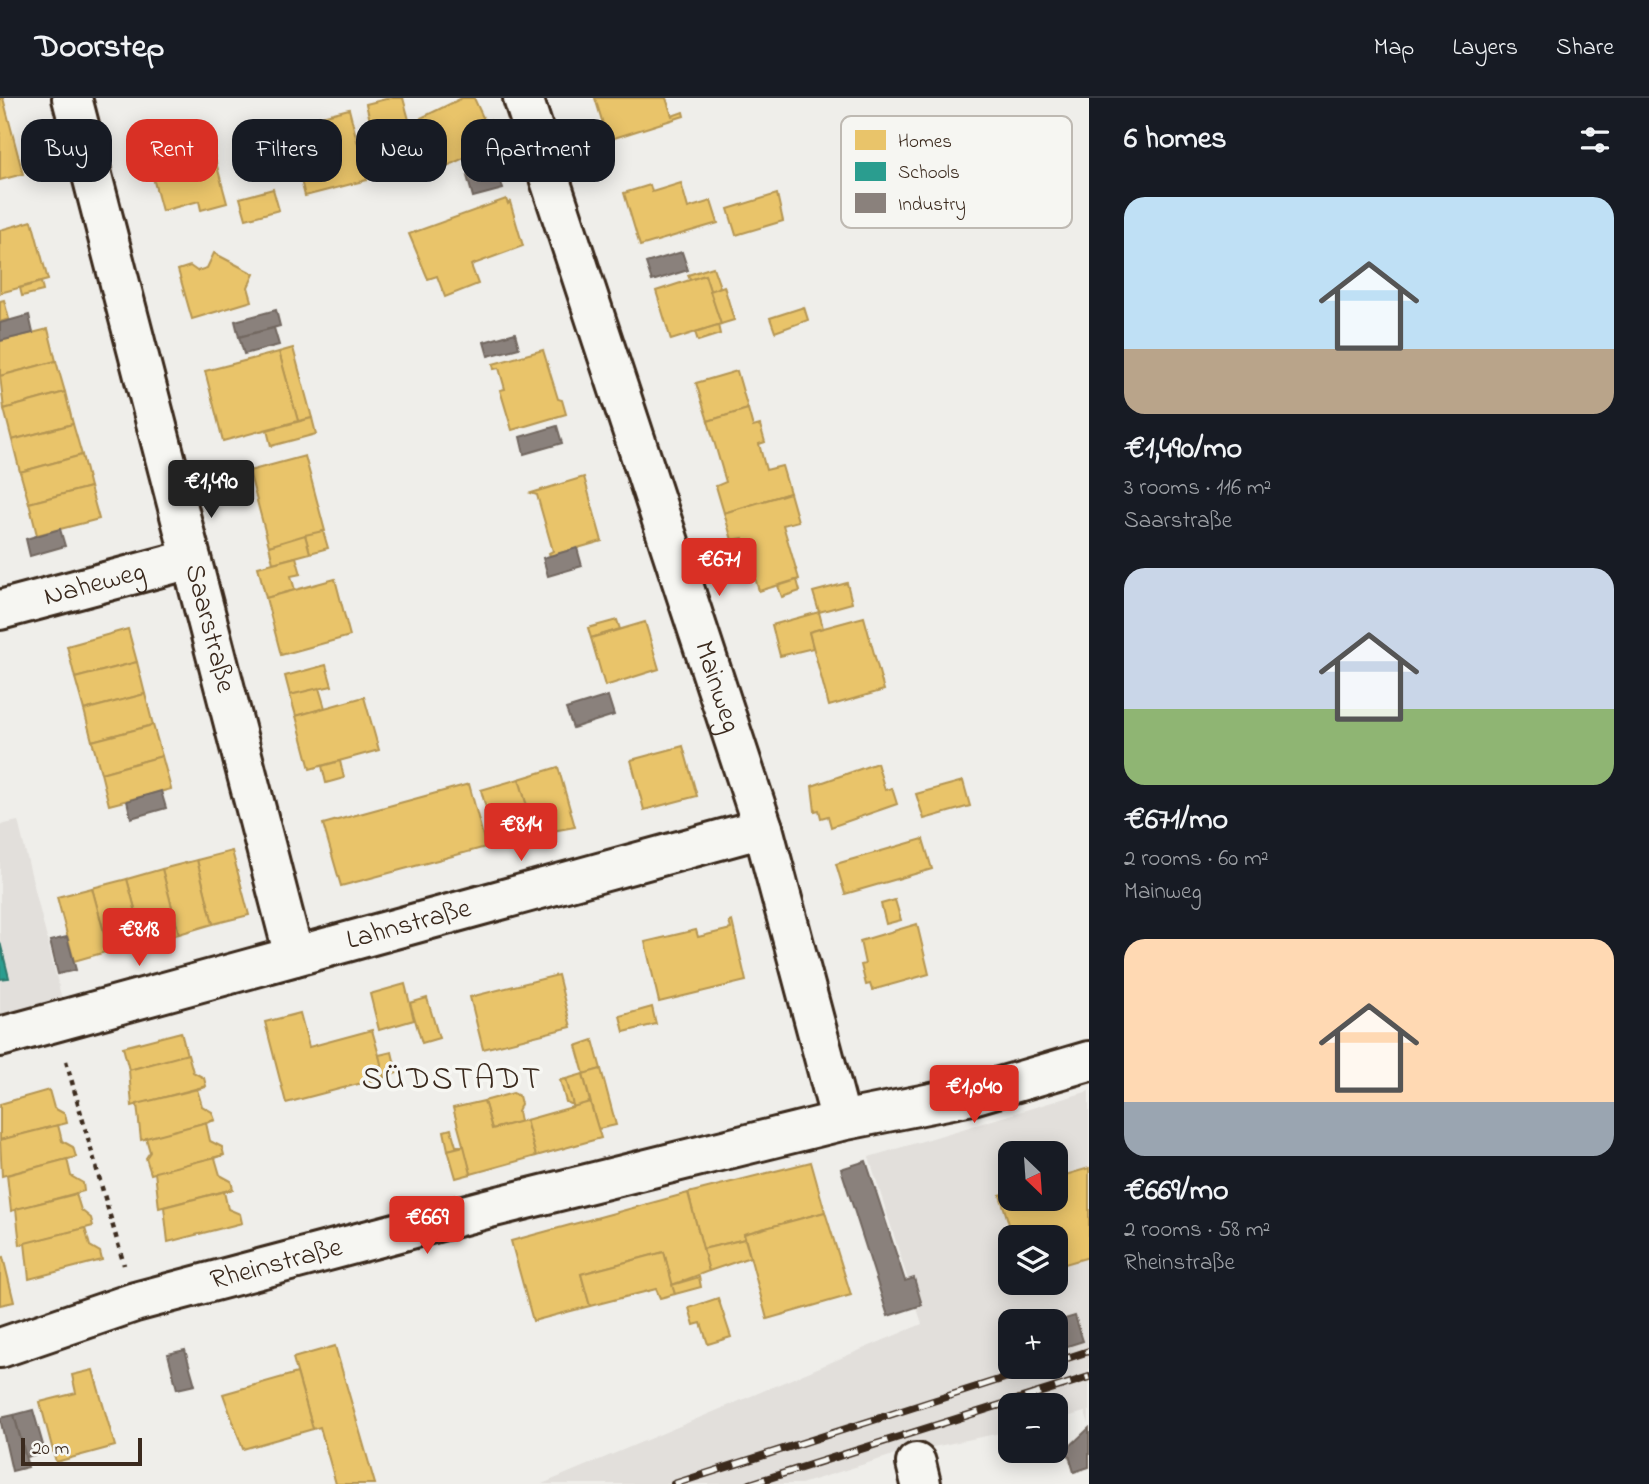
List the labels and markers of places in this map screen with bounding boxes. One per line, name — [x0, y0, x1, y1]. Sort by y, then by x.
pin: €1,490 — [154, 460, 268, 520]
pin: €671 — [678, 538, 760, 598]
pin: €814 — [480, 804, 562, 863]
pin: €818 — [98, 908, 180, 968]
pin: €1,040 — [917, 1066, 1031, 1125]
pin: €669 — [386, 1196, 468, 1256]

